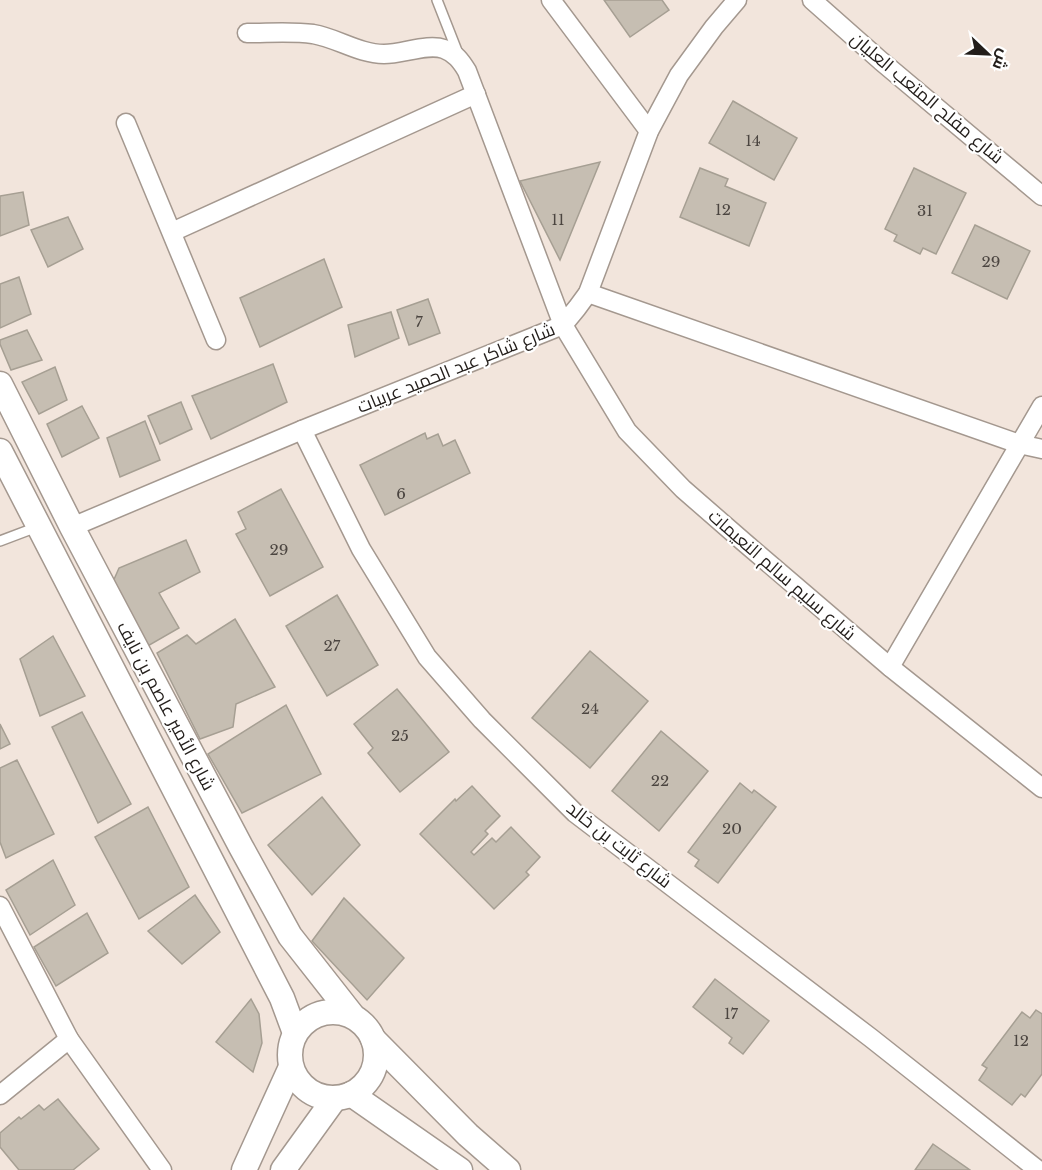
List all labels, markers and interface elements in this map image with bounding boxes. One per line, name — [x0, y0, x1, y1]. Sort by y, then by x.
north arrow — [958, 24, 1018, 84]
street label: شارع مفلح المتعب العليان — [846, 28, 1008, 168]
house number: 14 — [745, 131, 761, 150]
house number: 12 — [715, 200, 731, 219]
house number: 31 — [917, 201, 933, 220]
house number: 11 — [551, 210, 565, 229]
house number: 29 — [982, 252, 1000, 271]
house number: 7 — [415, 312, 423, 331]
street label: شارع شاكر عبد الحميد عربيات — [354, 318, 558, 419]
house number: 6 — [396, 484, 406, 503]
street label: شارع سليم سالم النعيمات — [703, 505, 860, 646]
house number: 29 — [270, 540, 288, 559]
street label: شارع الأمير عاصم بن نايف — [111, 618, 220, 795]
house number: 27 — [324, 636, 341, 655]
house number: 24 — [581, 699, 599, 718]
house number: 25 — [391, 726, 409, 745]
house number: 22 — [651, 771, 669, 790]
street label: شارع ثابت بن خالد — [561, 797, 676, 894]
house number: 20 — [722, 819, 742, 838]
house number: 17 — [724, 1004, 739, 1023]
house number: 12 — [1013, 1031, 1029, 1050]

